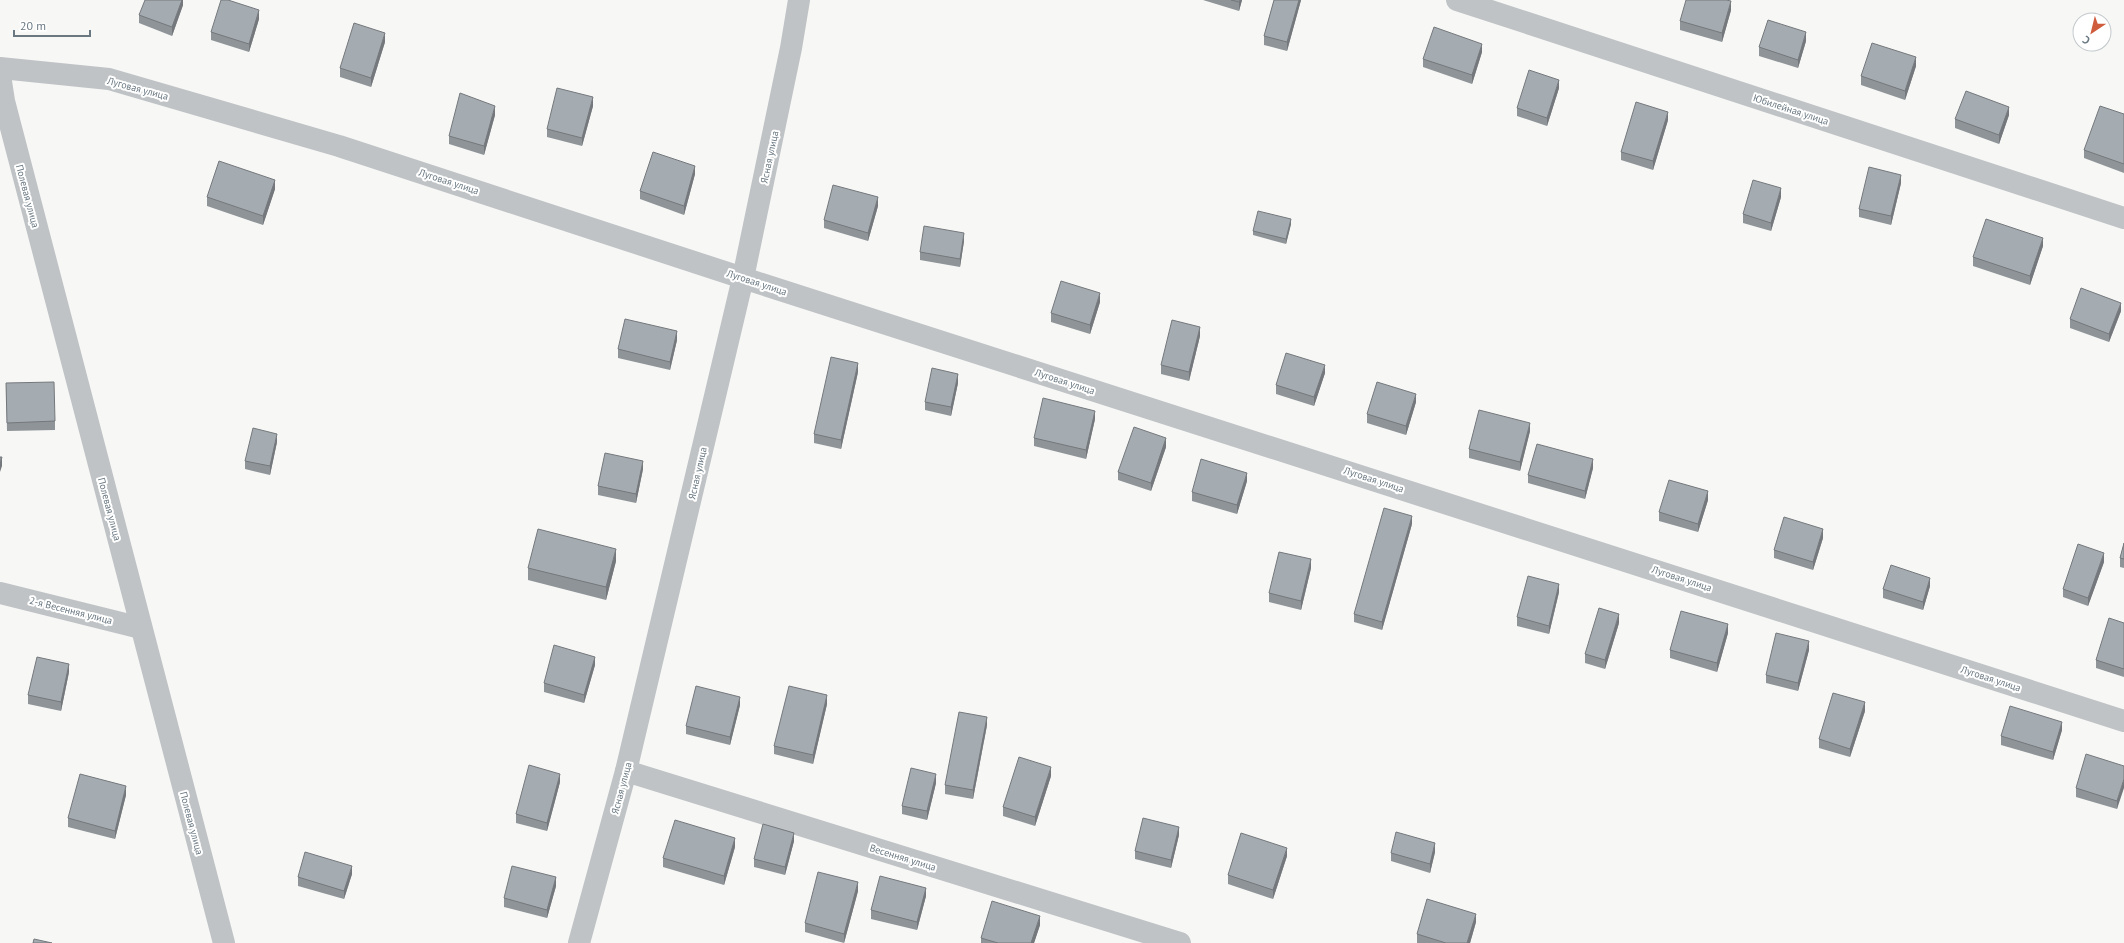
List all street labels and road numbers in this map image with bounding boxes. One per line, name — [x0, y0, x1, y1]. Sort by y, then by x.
street label: Луговая улица — [105, 74, 170, 103]
street label: Юбилейная улица — [1751, 91, 1830, 128]
street label: Ясная улица — [758, 130, 781, 185]
street label: Полевая улица — [13, 163, 42, 229]
street label: Луговая улица — [416, 165, 481, 197]
street label: Луговая улица — [724, 266, 789, 298]
street label: Луговая улица — [1032, 365, 1097, 397]
street label: Ясная улица — [685, 446, 710, 501]
street label: Луговая улица — [1341, 463, 1406, 495]
street label: Полевая улица — [95, 476, 124, 542]
street label: Луговая улица — [1649, 562, 1714, 594]
street label: 2-я Весенняя улица — [28, 594, 114, 627]
street label: Луговая улица — [1958, 662, 2023, 694]
street label: Ясная улица — [608, 761, 635, 816]
street label: Полевая улица — [177, 790, 206, 856]
street label: Весенняя улица — [868, 841, 938, 874]

